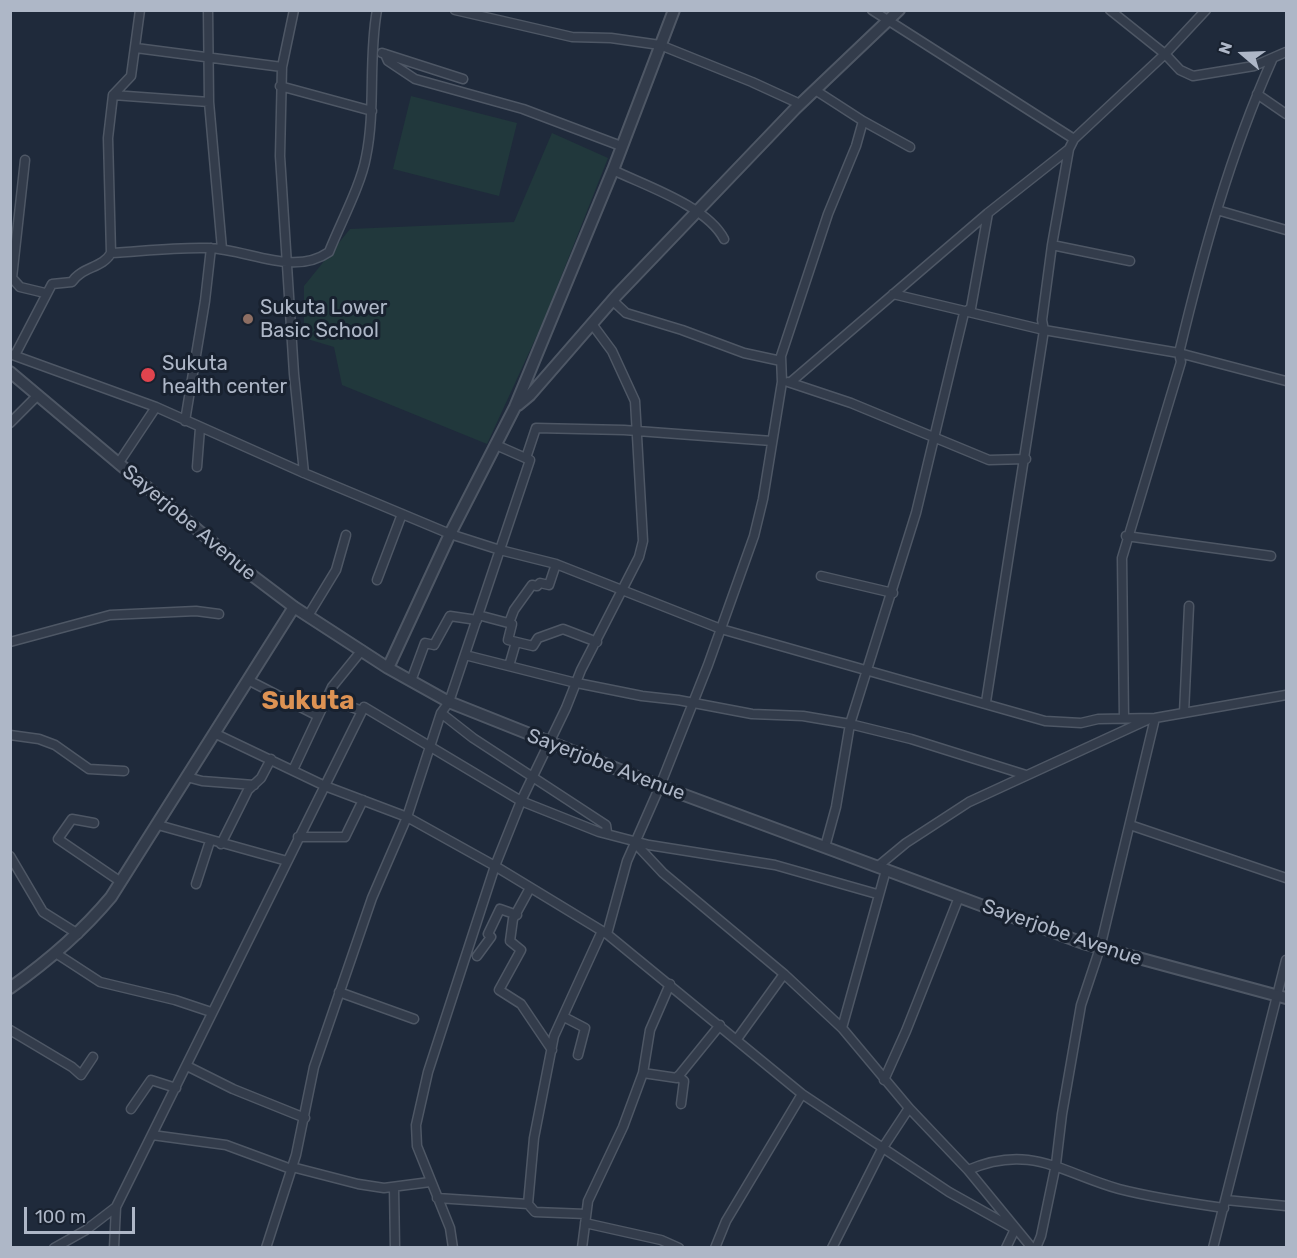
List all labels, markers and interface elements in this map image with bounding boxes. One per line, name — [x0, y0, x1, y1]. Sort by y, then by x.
north arrow — [1213, 24, 1273, 84]
text: N — [1215, 39, 1236, 57]
place label: Sukuta Lower Basic School — [260, 296, 387, 343]
marker: Sukuta Lower Basic School — [241, 312, 255, 326]
place label: Sukuta health center — [162, 352, 287, 399]
marker: Sukuta health center — [139, 366, 157, 384]
street label: Sayerjobe Avenue — [117, 460, 261, 586]
district label: Sukuta — [261, 685, 355, 717]
street label: Sayerjobe Avenue — [524, 724, 688, 806]
street label: Sayerjobe Avenue — [979, 894, 1145, 972]
scale bar — [27, 1195, 138, 1233]
text: 100 m — [35, 1206, 86, 1228]

